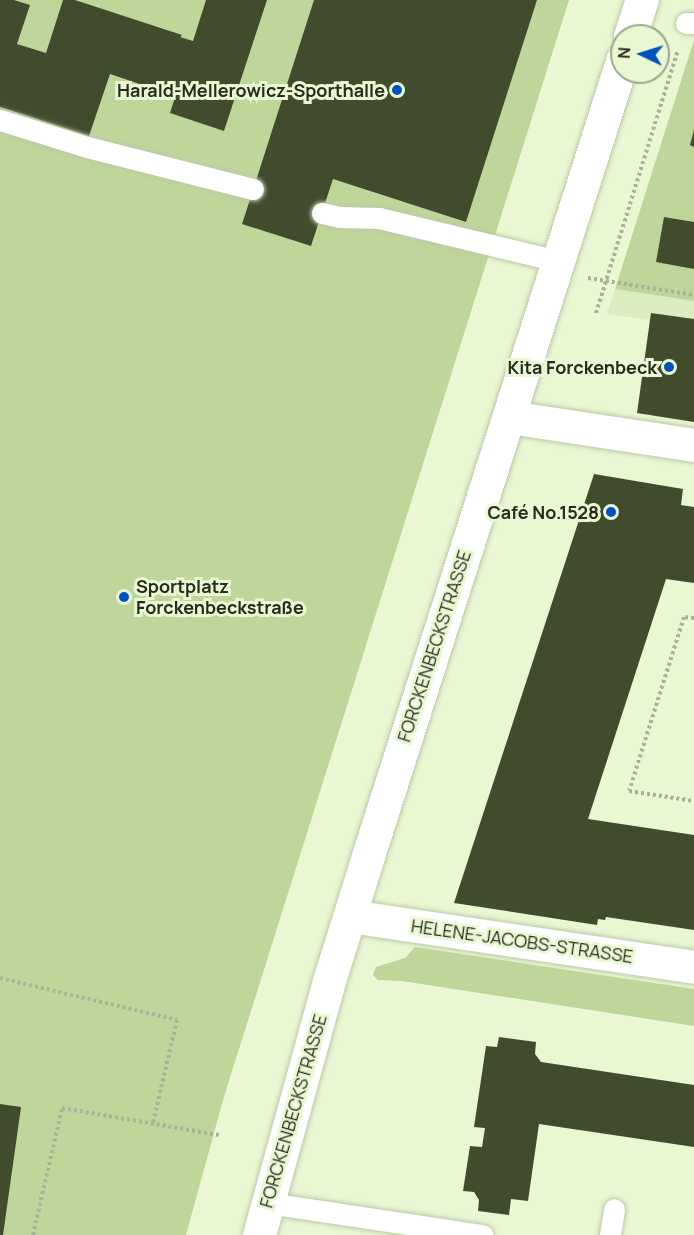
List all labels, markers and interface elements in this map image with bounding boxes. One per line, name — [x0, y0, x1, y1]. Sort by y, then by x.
north arrow — [610, 24, 670, 84]
text: N — [613, 46, 635, 59]
place label: Harald-Mellerowicz-Sporthalle — [117, 79, 385, 101]
marker: Harald-Mellerowicz-Sporthalle — [390, 83, 404, 97]
place label: Kita Forckenbeck — [508, 356, 657, 378]
marker: Kita Forckenbeck — [662, 360, 676, 374]
place label: Café No.1528 — [487, 501, 599, 523]
marker: Café No.1528 — [604, 505, 618, 519]
street label: FORCKENBECKSTRASSE — [393, 547, 475, 745]
place label: Sportplatz Forckenbeckstraße — [136, 576, 304, 618]
marker: Sportplatz Forckenbeckstraße — [117, 590, 131, 604]
street label: HELENE-JACOBS-STRASSE — [410, 915, 634, 967]
street label: FORCKENBECKSTRASSE — [255, 1012, 331, 1210]

